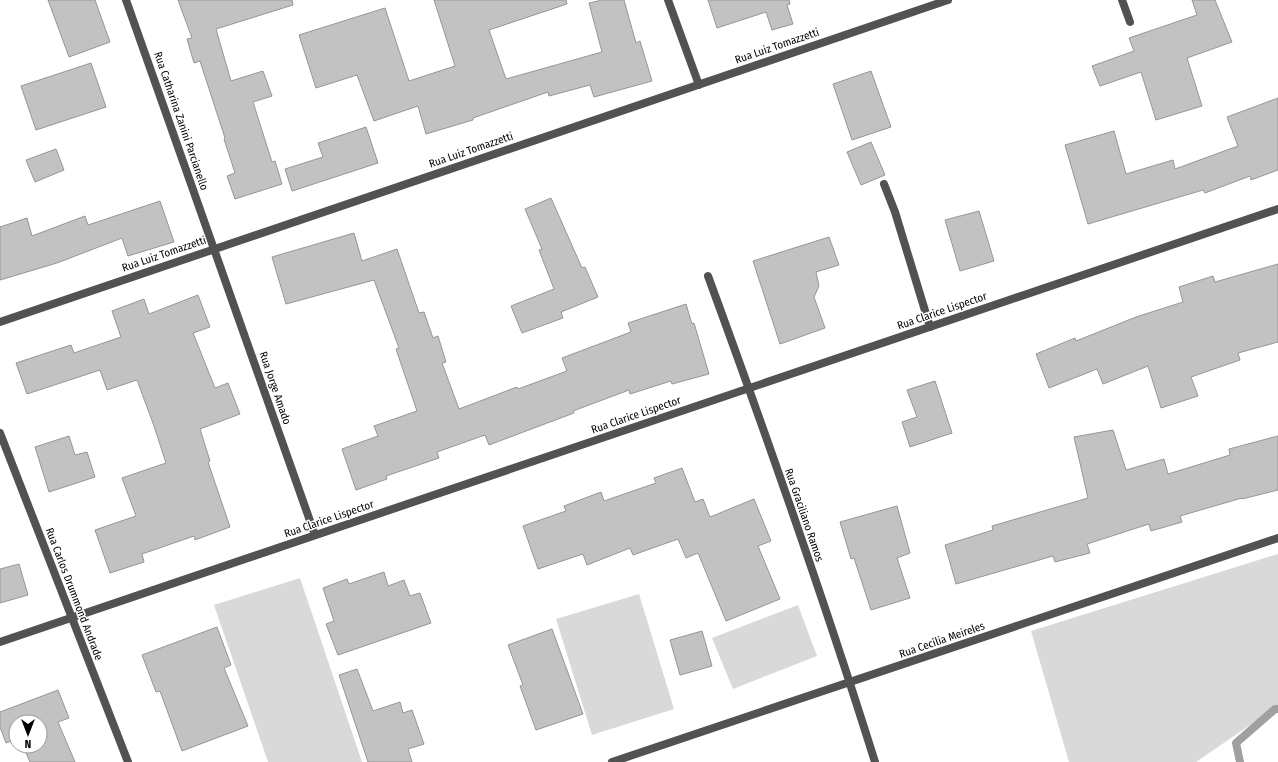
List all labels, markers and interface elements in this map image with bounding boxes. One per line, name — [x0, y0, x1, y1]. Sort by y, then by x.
street label: Rua Luiz Tomazzetti — [733, 25, 821, 66]
street label: Rua Catharina Zanini Parcianello — [151, 50, 211, 192]
street label: Rua Luiz Tomazzetti — [427, 129, 515, 170]
street label: Rua Luiz Tomazzetti — [120, 233, 208, 274]
street label: Rua Clarice Lispector — [895, 290, 989, 332]
street label: Rua Jorge Amado — [256, 350, 294, 426]
street label: Rua Clarice Lispector — [589, 394, 683, 436]
street label: Rua Graciliano Ramos — [782, 467, 826, 564]
street label: Rua Clarice Lispector — [282, 498, 376, 540]
street label: Rua Carlos Drummond Andrade — [43, 526, 105, 662]
street label: Rua Cecília Meireles — [897, 619, 987, 661]
north arrow — [8, 714, 48, 754]
text: N — [25, 737, 31, 750]

